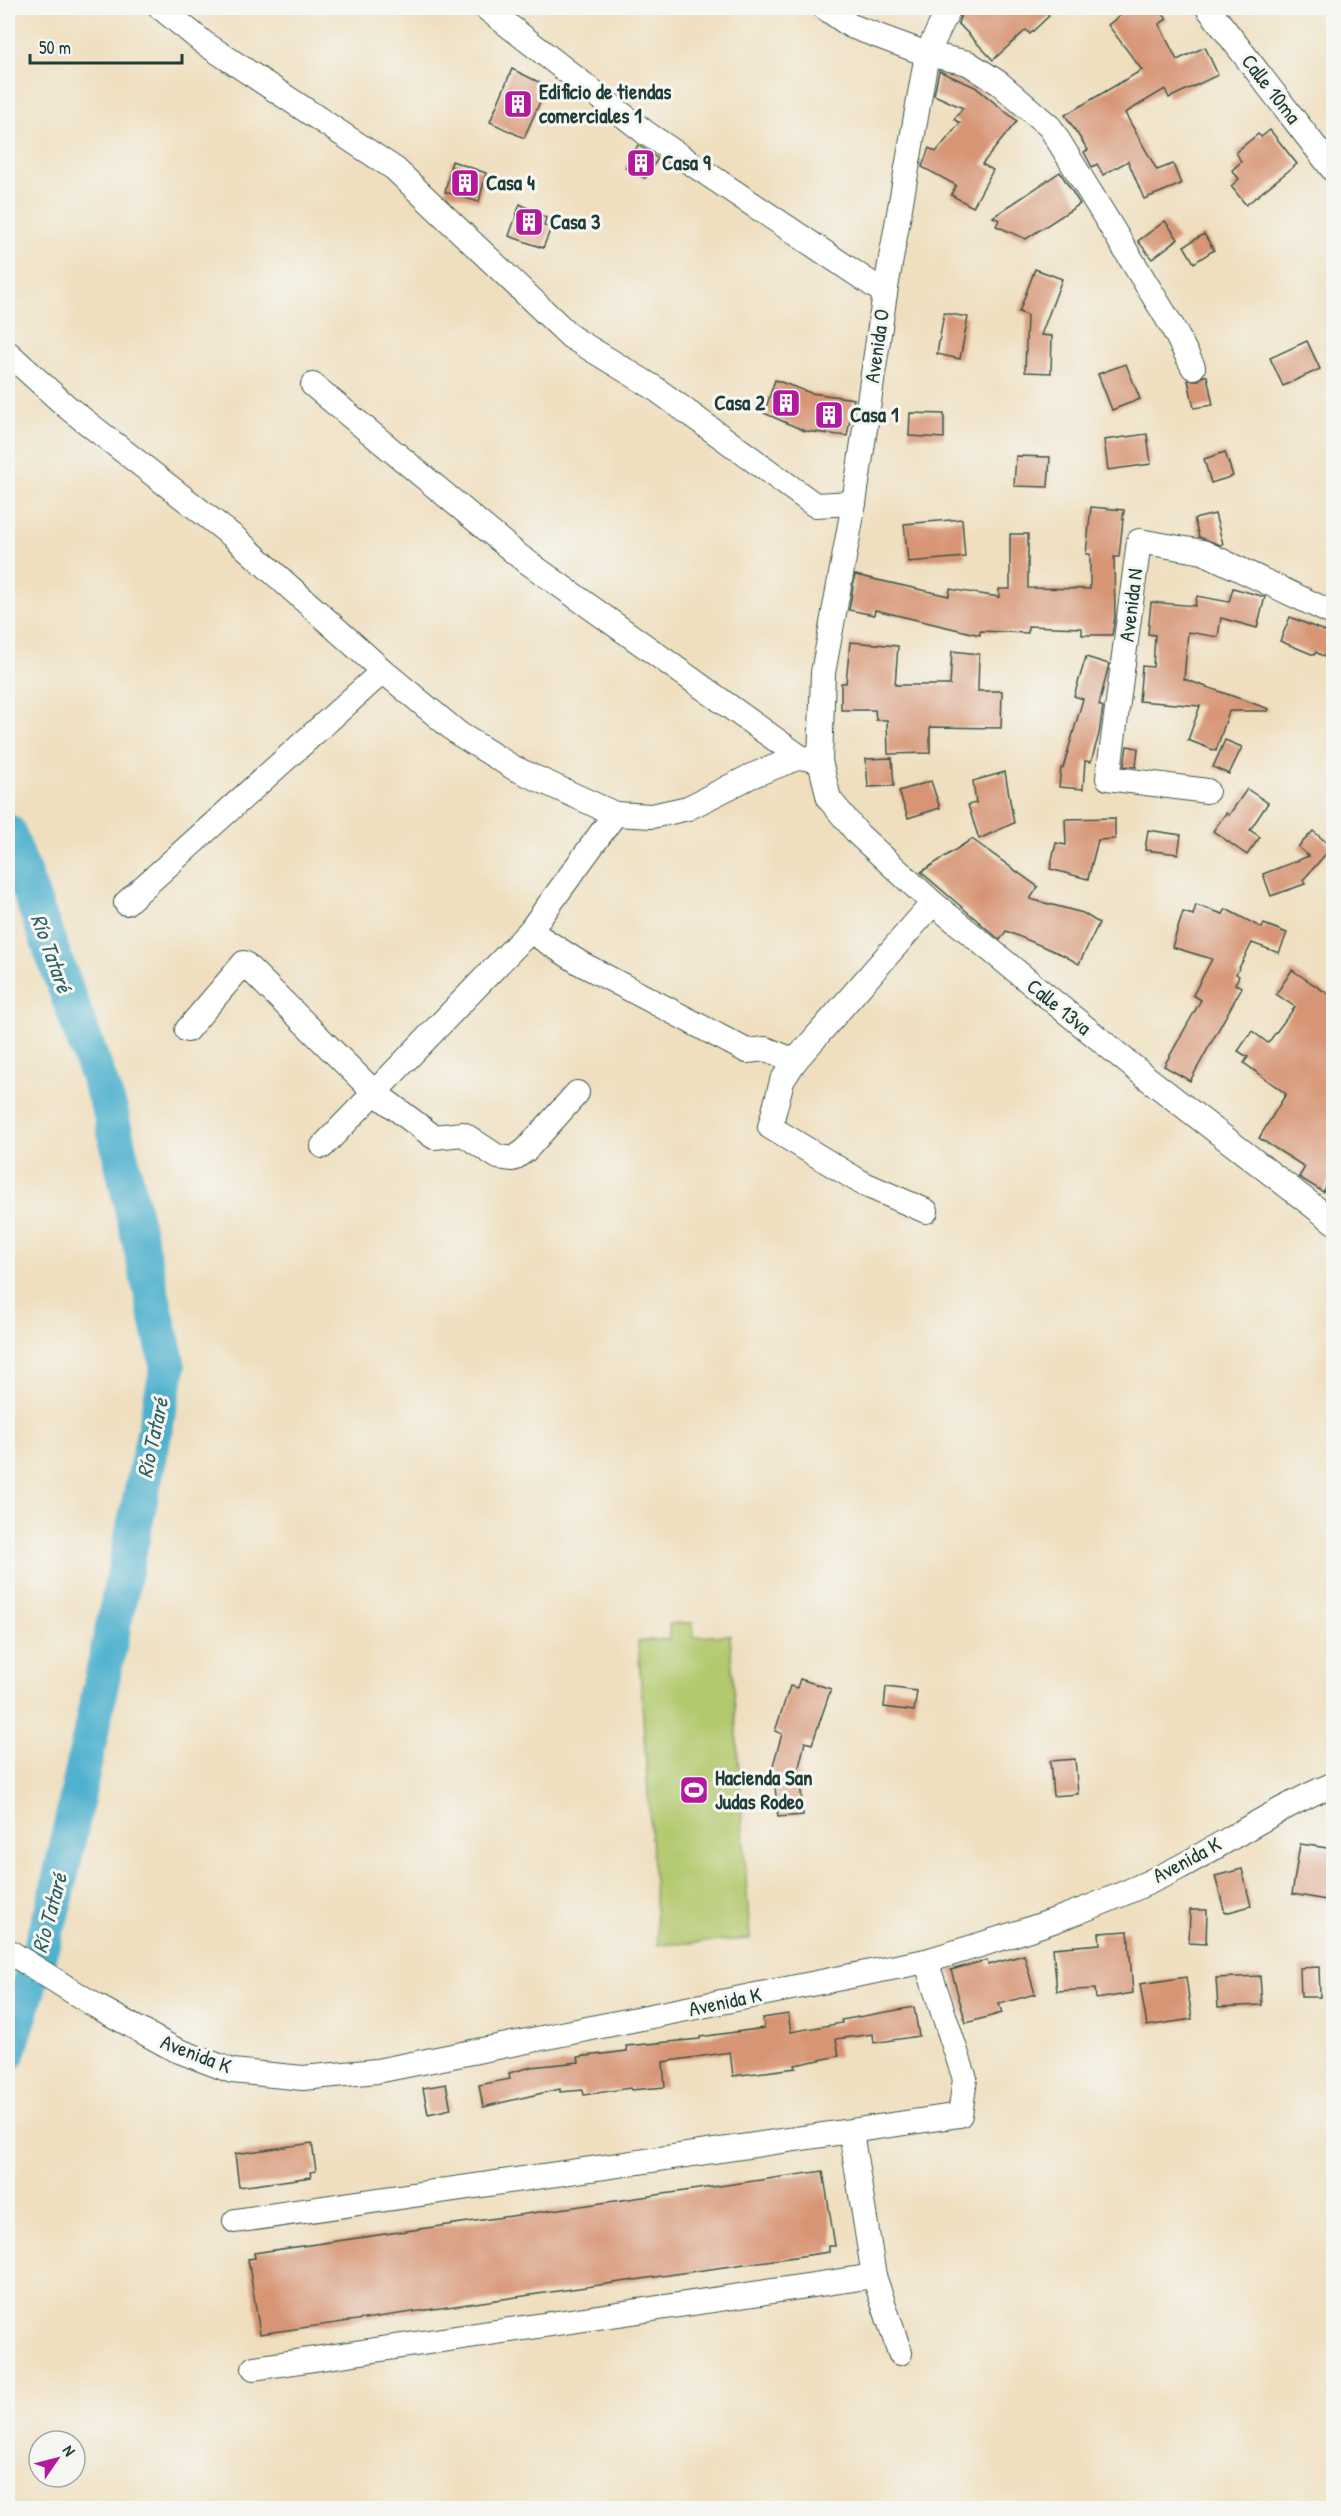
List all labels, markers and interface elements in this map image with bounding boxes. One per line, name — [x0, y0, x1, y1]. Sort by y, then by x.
scale bar — [30, 27, 182, 65]
text: 50 m — [39, 35, 71, 60]
street label: Calle 10ma — [1235, 48, 1308, 130]
place label: Edificio de tiendas comerciales 1 — [539, 77, 671, 130]
building icon: Edificio de tiendas comerciales 1 — [502, 88, 534, 120]
building icon: Casa 9 — [625, 147, 657, 179]
place label: Casa 9 — [662, 148, 711, 177]
building icon: Casa 4 — [449, 167, 481, 199]
place label: Casa 4 — [486, 168, 535, 197]
building icon: Casa 3 — [513, 206, 545, 238]
place label: Casa 3 — [550, 207, 601, 236]
street label: Avenida O — [857, 307, 896, 385]
building icon: Casa 2 — [770, 387, 802, 419]
place label: Casa 2 — [714, 388, 765, 417]
building icon: Casa 1 — [813, 399, 845, 431]
place label: Casa 1 — [850, 400, 899, 429]
street label: Avenida N — [1112, 567, 1149, 643]
water label: Río Tataré — [24, 910, 80, 997]
street label: Calle 13va — [1021, 972, 1098, 1042]
water label: Río Tataré — [129, 1394, 175, 1481]
place label: Hacienda San Judas Rodeo — [715, 1763, 812, 1816]
sports icon: Hacienda San Judas Rodeo — [678, 1774, 710, 1806]
street label: Avenida K — [1148, 1830, 1226, 1890]
water label: Río Tataré — [24, 1869, 74, 1956]
street label: Avenida K — [686, 1980, 764, 2023]
street label: Avenida K — [157, 2027, 236, 2080]
north arrow — [27, 2429, 87, 2489]
text: N — [58, 2441, 81, 2461]

